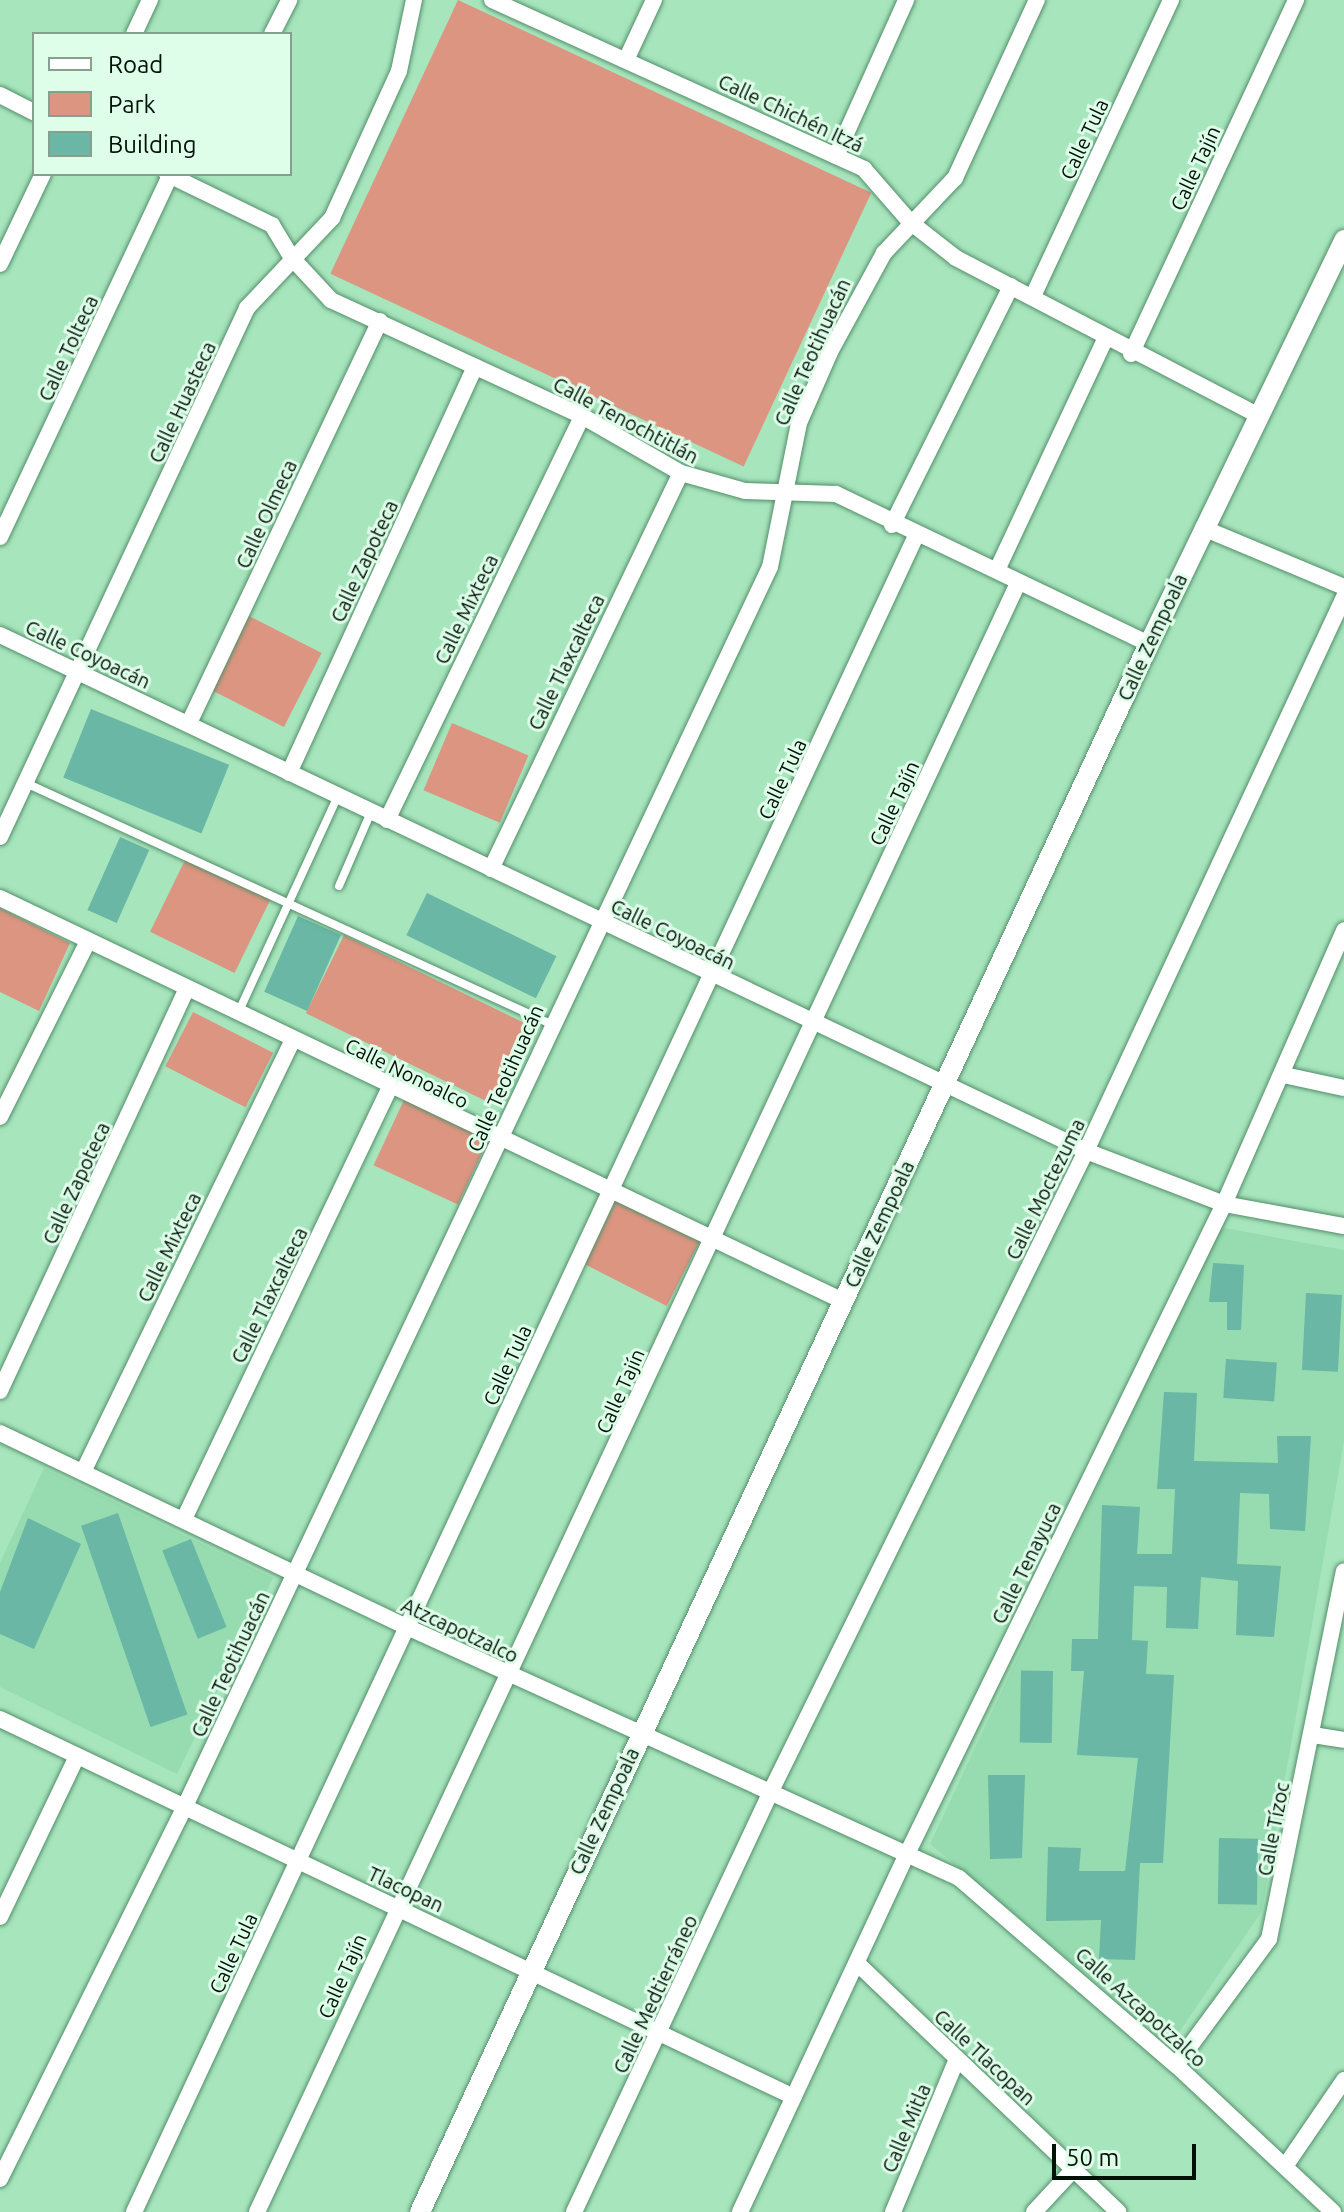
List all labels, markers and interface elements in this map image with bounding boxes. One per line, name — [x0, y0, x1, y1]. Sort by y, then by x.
legend — [32, 32, 292, 176]
text: Road — [108, 51, 163, 78]
street label: Calle Chichén Itzá — [715, 69, 867, 157]
text: Park — [108, 91, 156, 118]
street label: Calle Tula — [1055, 95, 1113, 183]
street label: Calle Tajín — [1165, 122, 1225, 214]
text: Building — [108, 131, 196, 158]
street label: Calle Teotihuacán — [769, 275, 855, 429]
street label: Calle Tolteca — [33, 291, 103, 405]
street label: Calle Huasteca — [143, 337, 221, 467]
street label: Calle Tenochtitlán — [549, 372, 703, 468]
street label: Calle Olmeca — [230, 456, 302, 572]
street label: Calle Zapoteca — [325, 496, 403, 626]
street label: Calle Mixteca — [429, 550, 503, 668]
street label: Calle Zempoala — [1112, 570, 1192, 704]
street label: Calle Tlaxcalteca — [523, 590, 609, 734]
street label: Calle Coyoacán — [22, 615, 154, 693]
street label: Calle Tula — [753, 735, 811, 823]
street label: Calle Tajín — [864, 757, 924, 849]
street label: Calle Coyoacán — [607, 894, 739, 974]
street label: Calle Teotihuacán — [462, 1001, 548, 1155]
street label: Calle Nonoalco — [341, 1033, 473, 1113]
street label: Calle Moctezuma — [1000, 1115, 1090, 1263]
street label: Calle Zapoteca — [37, 1118, 115, 1248]
street label: Calle Zempoala — [839, 1157, 919, 1291]
street label: Calle Mixteca — [132, 1188, 206, 1306]
street label: Calle Tlaxcalteca — [226, 1223, 312, 1367]
street label: Calle Tula — [478, 1321, 536, 1409]
street label: Calle Tajín — [591, 1345, 649, 1437]
street label: Calle Tenayuca — [986, 1498, 1066, 1628]
street label: Calle Teotihuacán — [186, 1587, 274, 1741]
street label: Atzcapotzalco — [398, 1592, 522, 1668]
street label: Calle Zempoala — [564, 1744, 644, 1878]
street label: Calle Tízoc — [1252, 1780, 1294, 1878]
street label: Tlacopan — [364, 1861, 448, 1917]
street label: Calle Tula — [204, 1909, 262, 1997]
street label: Calle Medtierráneo — [608, 1911, 702, 2077]
street label: Calle Tajín — [313, 1930, 371, 2022]
street label: Calle Azcapotzalco — [1071, 1942, 1211, 2072]
street label: Calle Tlacopan — [929, 2004, 1041, 2110]
street label: Calle Mitla — [877, 2080, 935, 2176]
scale bar — [1056, 2128, 1200, 2178]
text: 50 m — [1066, 2144, 1119, 2171]

